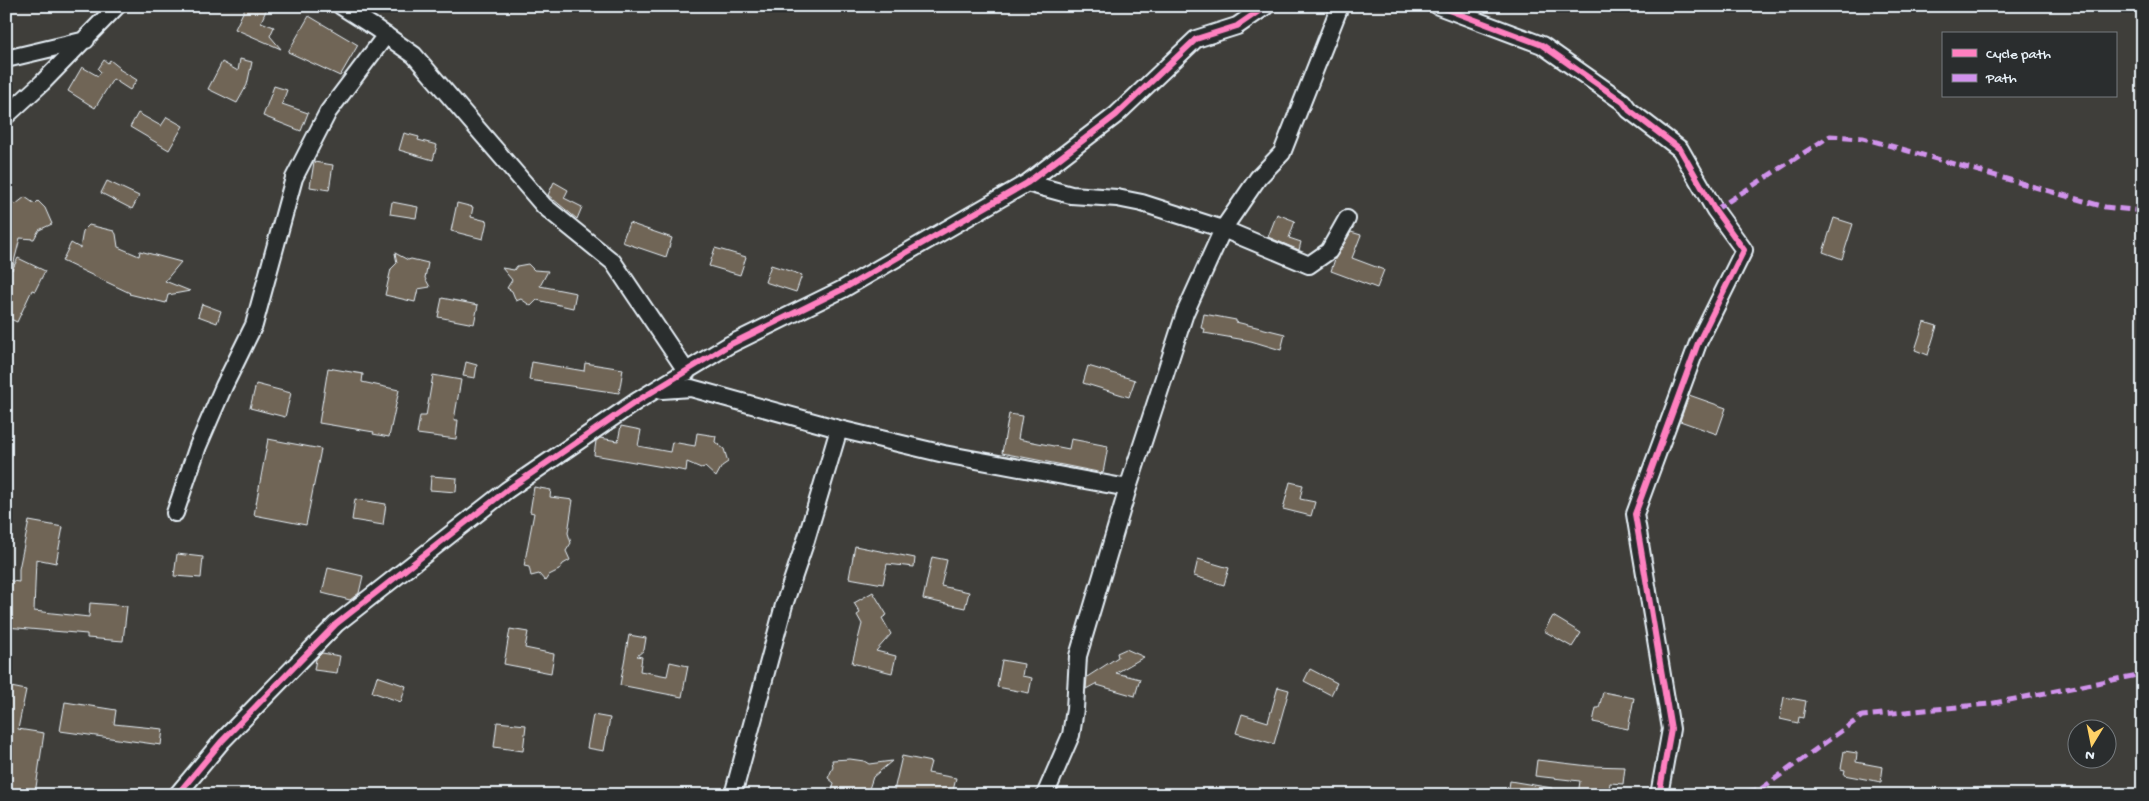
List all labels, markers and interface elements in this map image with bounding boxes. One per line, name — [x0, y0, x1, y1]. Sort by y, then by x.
legend — [1942, 32, 2116, 98]
text: Cycle path — [1986, 46, 2051, 64]
text: Path — [1985, 70, 2017, 88]
north arrow — [2066, 718, 2116, 768]
text: N — [2084, 745, 2096, 764]

